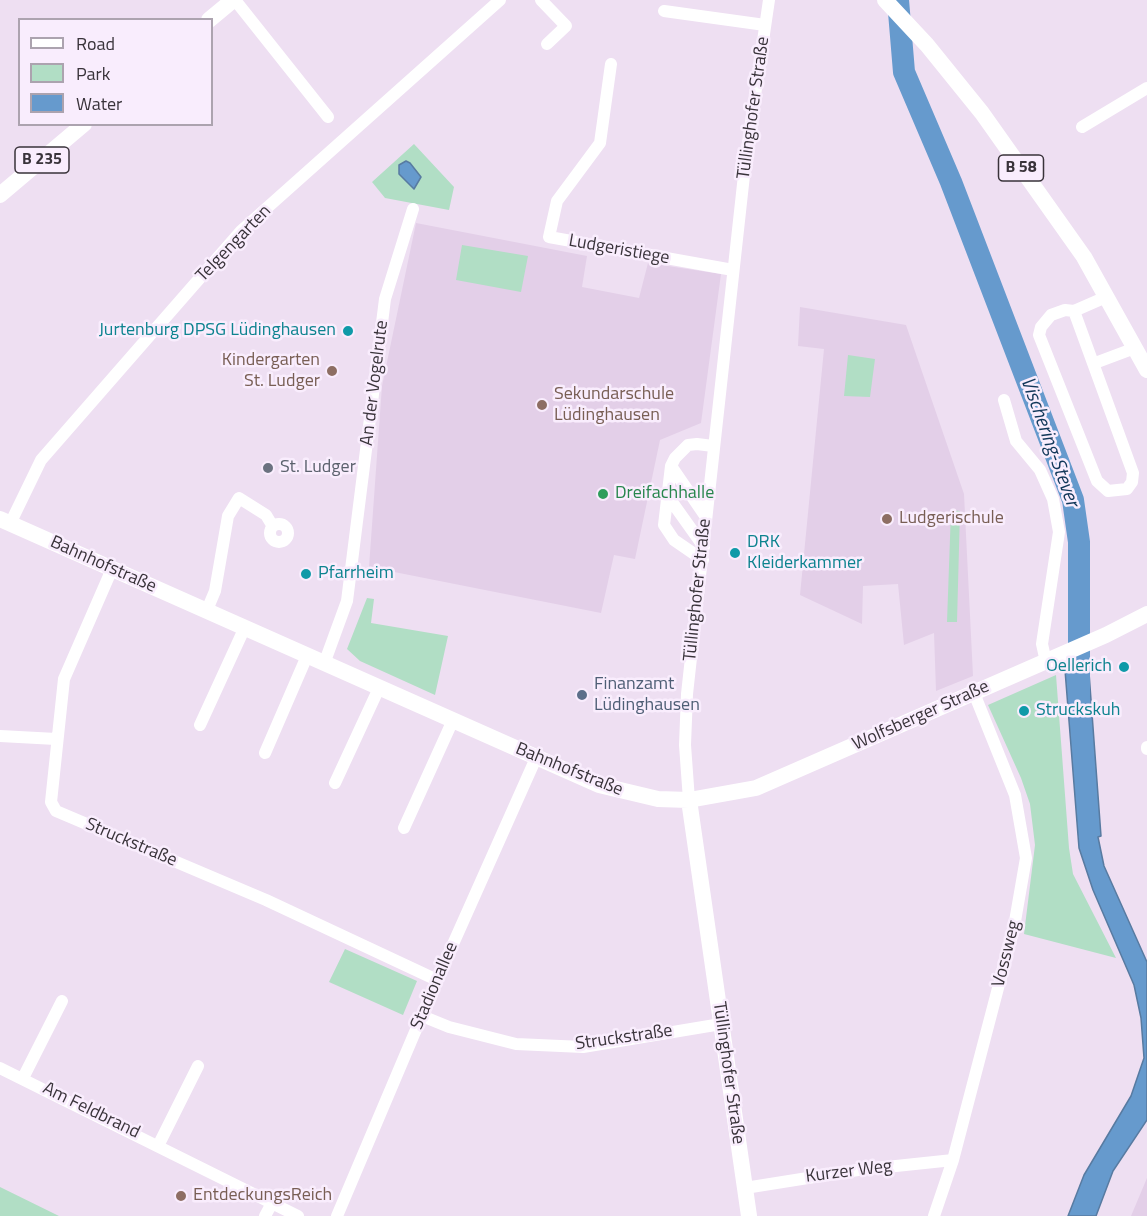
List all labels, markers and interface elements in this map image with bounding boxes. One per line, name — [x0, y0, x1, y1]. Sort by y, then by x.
legend — [18, 18, 213, 126]
text: Road — [76, 30, 115, 57]
street label: Tüllinghofer Straße — [733, 35, 775, 181]
text: Park — [76, 60, 110, 87]
text: Water — [76, 90, 122, 117]
road number: B 235 — [15, 147, 69, 173]
road number: B 58 — [998, 155, 1044, 181]
street label: Telgengarten — [192, 201, 276, 287]
street label: Ludgeristiege — [567, 230, 671, 270]
street label: An der Vogelrute — [357, 319, 393, 447]
place label: Jurtenburg DPSG Lüdinghausen — [99, 320, 336, 342]
marker: Jurtenburg DPSG Lüdinghausen — [341, 324, 355, 338]
place label: Kindergarten St. Ludger — [222, 350, 320, 392]
marker: Kindergarten St. Ludger — [325, 364, 339, 378]
water label: Vischering-Stever — [1014, 374, 1084, 510]
place label: Sekundarschule Lüdinghausen — [554, 384, 674, 426]
marker: Sekundarschule Lüdinghausen — [535, 398, 549, 412]
place label: St. Ludger — [280, 457, 356, 479]
marker: St. Ludger — [261, 461, 275, 475]
place label: Dreifachhalle — [615, 483, 714, 505]
marker: Dreifachhalle — [596, 487, 610, 501]
place label: Ludgerischule — [899, 508, 1004, 530]
marker: Ludgerischule — [880, 512, 894, 526]
street label: Tüllinghofer Straße — [680, 518, 716, 662]
street label: Bahnhofstraße — [47, 532, 159, 598]
place label: DRK Kleiderkammer — [747, 532, 862, 574]
marker: DRK Kleiderkammer — [728, 546, 742, 560]
place label: Pfarrheim — [318, 563, 394, 585]
marker: Pfarrheim — [299, 567, 313, 581]
place label: Oellerich — [1046, 656, 1112, 678]
marker: Oellerich — [1117, 660, 1131, 674]
place label: Finanzamt Lüdinghausen — [594, 674, 700, 716]
street label: Wolfsberger Straße — [849, 676, 993, 756]
marker: Finanzamt Lüdinghausen — [575, 688, 589, 702]
place label: Struckskuh — [1036, 700, 1120, 722]
marker: Struckskuh — [1017, 704, 1031, 718]
street label: Bahnhofstraße — [512, 739, 626, 801]
street label: Struckstraße — [82, 814, 180, 872]
street label: Vossweg — [988, 918, 1026, 990]
street label: Stadionallee — [407, 939, 463, 1033]
street label: Tüllinghofer Straße — [707, 1000, 749, 1146]
street label: Struckstraße — [574, 1021, 674, 1055]
street label: Am Feldbrand — [39, 1078, 143, 1144]
street label: Kurzer Weg — [804, 1156, 894, 1188]
place label: EntdeckungsReich — [193, 1185, 332, 1207]
marker: EntdeckungsReich — [174, 1189, 188, 1203]

